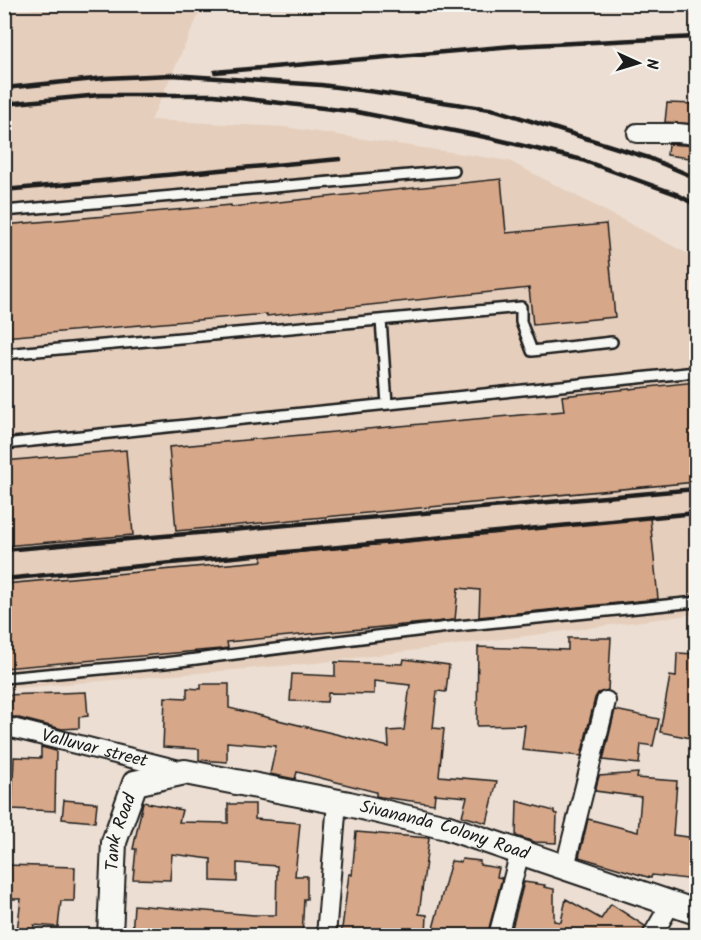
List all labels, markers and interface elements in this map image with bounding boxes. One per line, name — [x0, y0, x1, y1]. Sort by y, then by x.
north arrow — [608, 33, 668, 93]
text: N — [639, 58, 664, 70]
street label: Valluvar street — [38, 721, 152, 776]
street label: Tank Road — [98, 788, 145, 871]
street label: Sivananda Colony Road — [357, 793, 534, 869]

